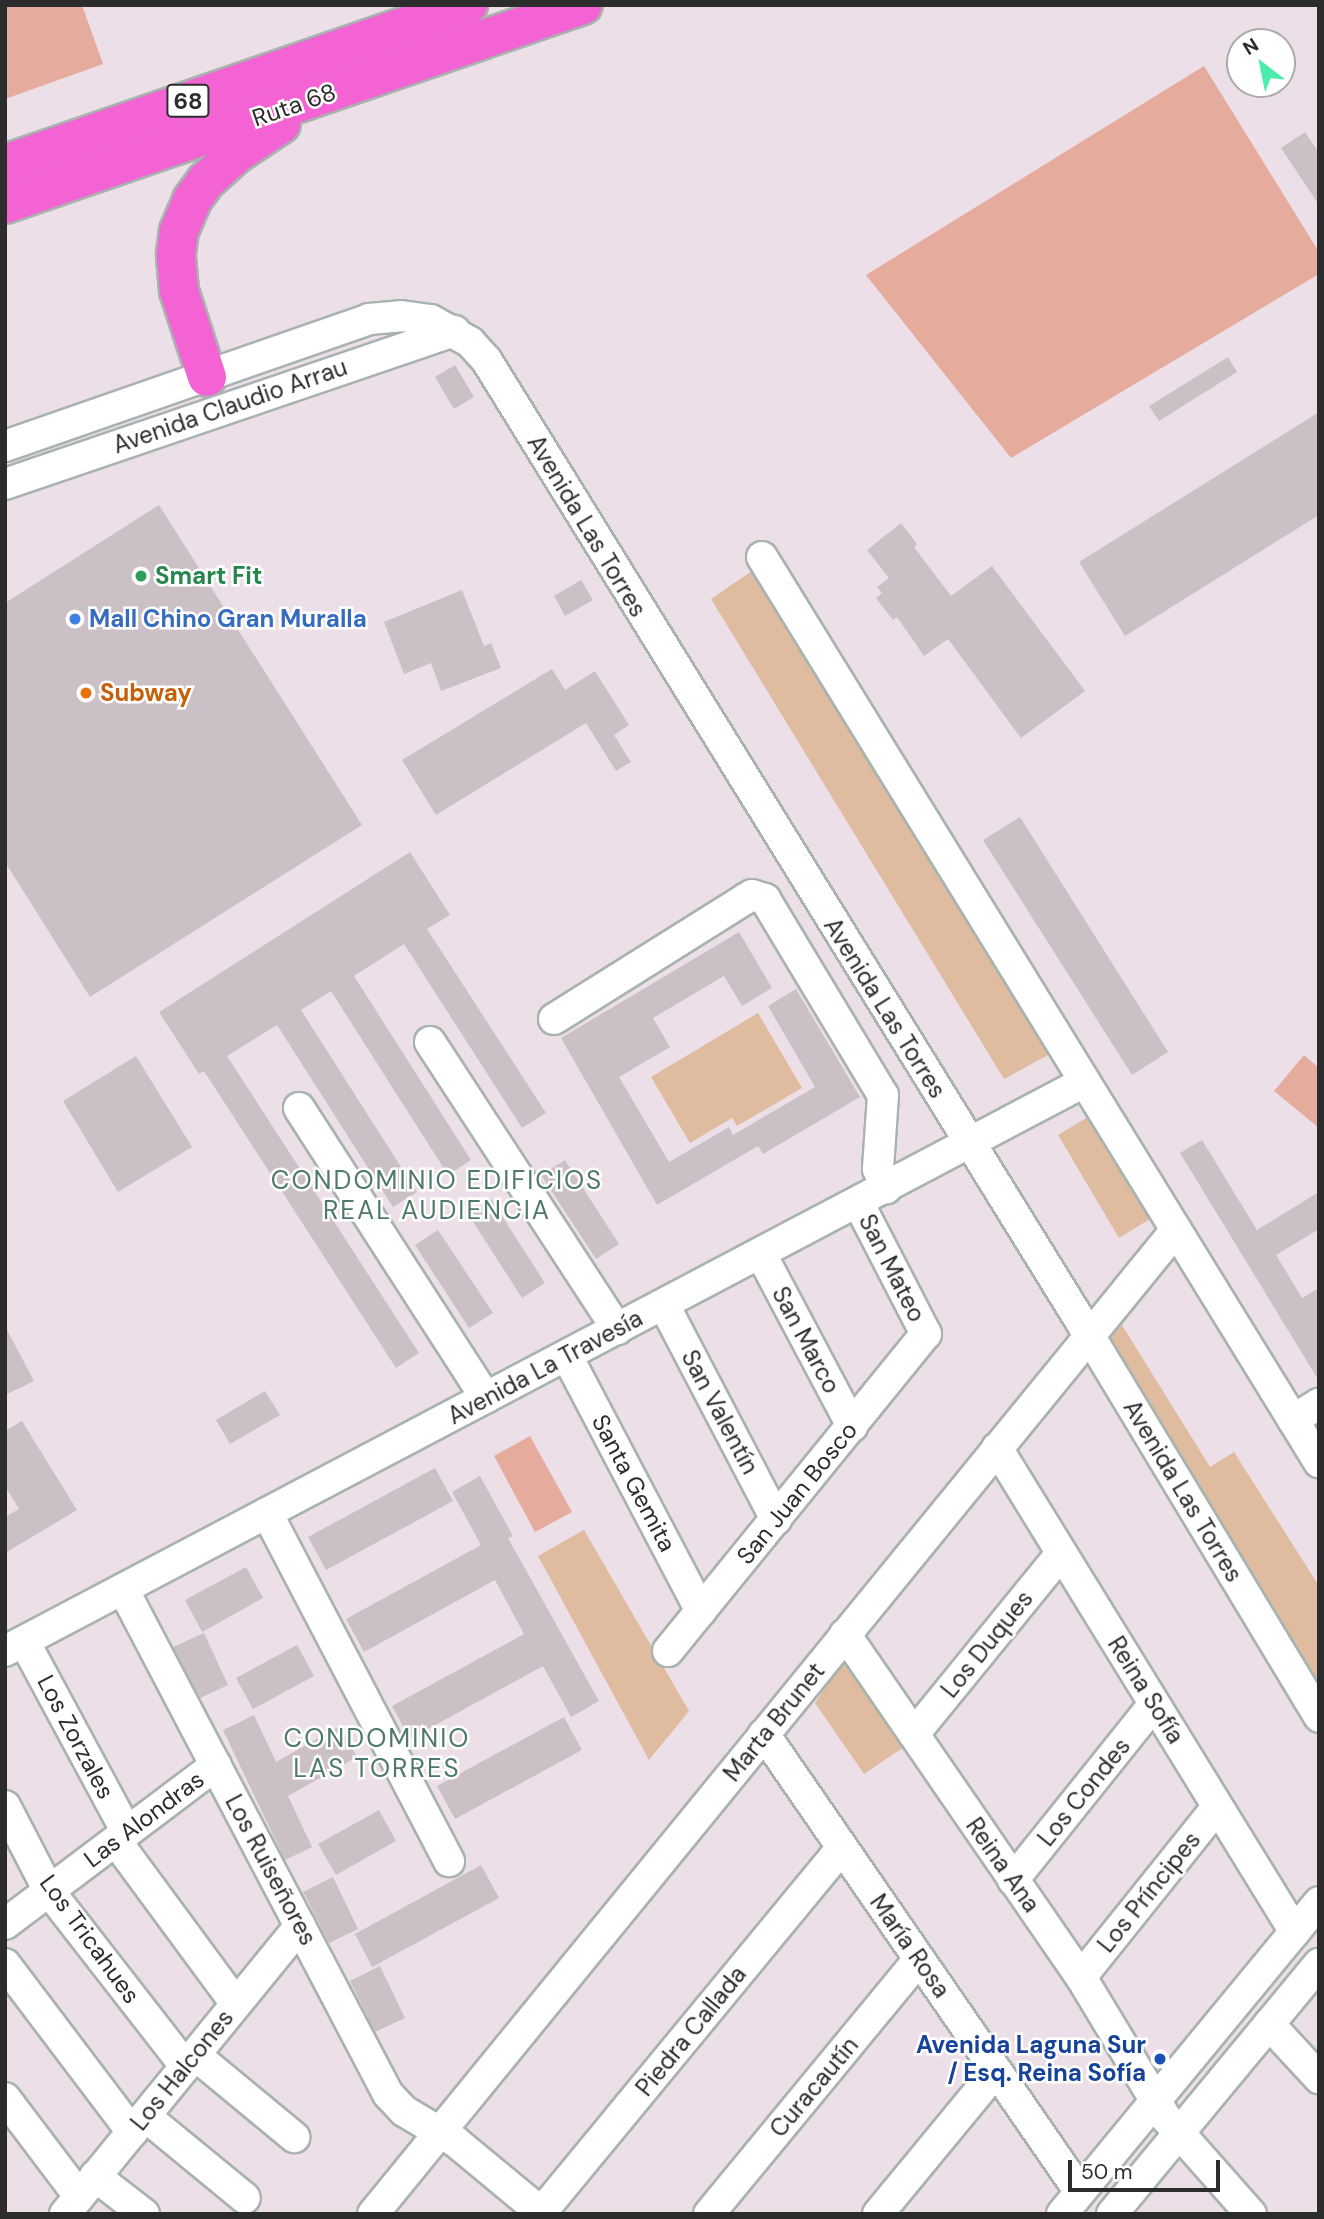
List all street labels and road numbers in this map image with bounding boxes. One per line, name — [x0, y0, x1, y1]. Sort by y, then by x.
street label: Ruta 68 — [248, 77, 340, 133]
road number: 68 — [165, 82, 211, 120]
street label: Avenida Claudio Arrau — [109, 352, 351, 460]
street label: Avenida Las Torres — [521, 430, 653, 622]
street label: Avenida Las Torres — [818, 913, 952, 1103]
street label: San Mateo — [853, 1209, 931, 1327]
street label: San Marco — [766, 1282, 846, 1398]
street label: Avenida La Travesía — [443, 1304, 647, 1430]
street label: San Valentín — [675, 1345, 765, 1479]
street label: Avenida Las Torres — [1117, 1395, 1249, 1587]
street label: Santa Gemita — [586, 1410, 682, 1556]
street label: San Juan Bosco — [731, 1416, 863, 1570]
street label: Los Duques — [935, 1585, 1039, 1703]
street label: Reina Sofía — [1102, 1631, 1190, 1749]
street label: Marta Brunet — [717, 1657, 831, 1787]
street label: Los Zorzales — [31, 1670, 121, 1804]
street label: Los Condes — [1032, 1732, 1136, 1852]
street label: Las Alondras — [78, 1765, 210, 1873]
street label: Los Ruiseñores — [219, 1790, 323, 1950]
street label: Reina Ana — [960, 1812, 1046, 1918]
street label: Los Príncipes — [1092, 1826, 1206, 1958]
street label: Los Tricahues — [34, 1869, 146, 2009]
street label: María Rosa — [864, 1889, 956, 2003]
street label: Piedra Callada — [630, 1960, 752, 2102]
street label: Los Halcones — [125, 2004, 239, 2136]
street label: Curacautín — [764, 2031, 864, 2143]

